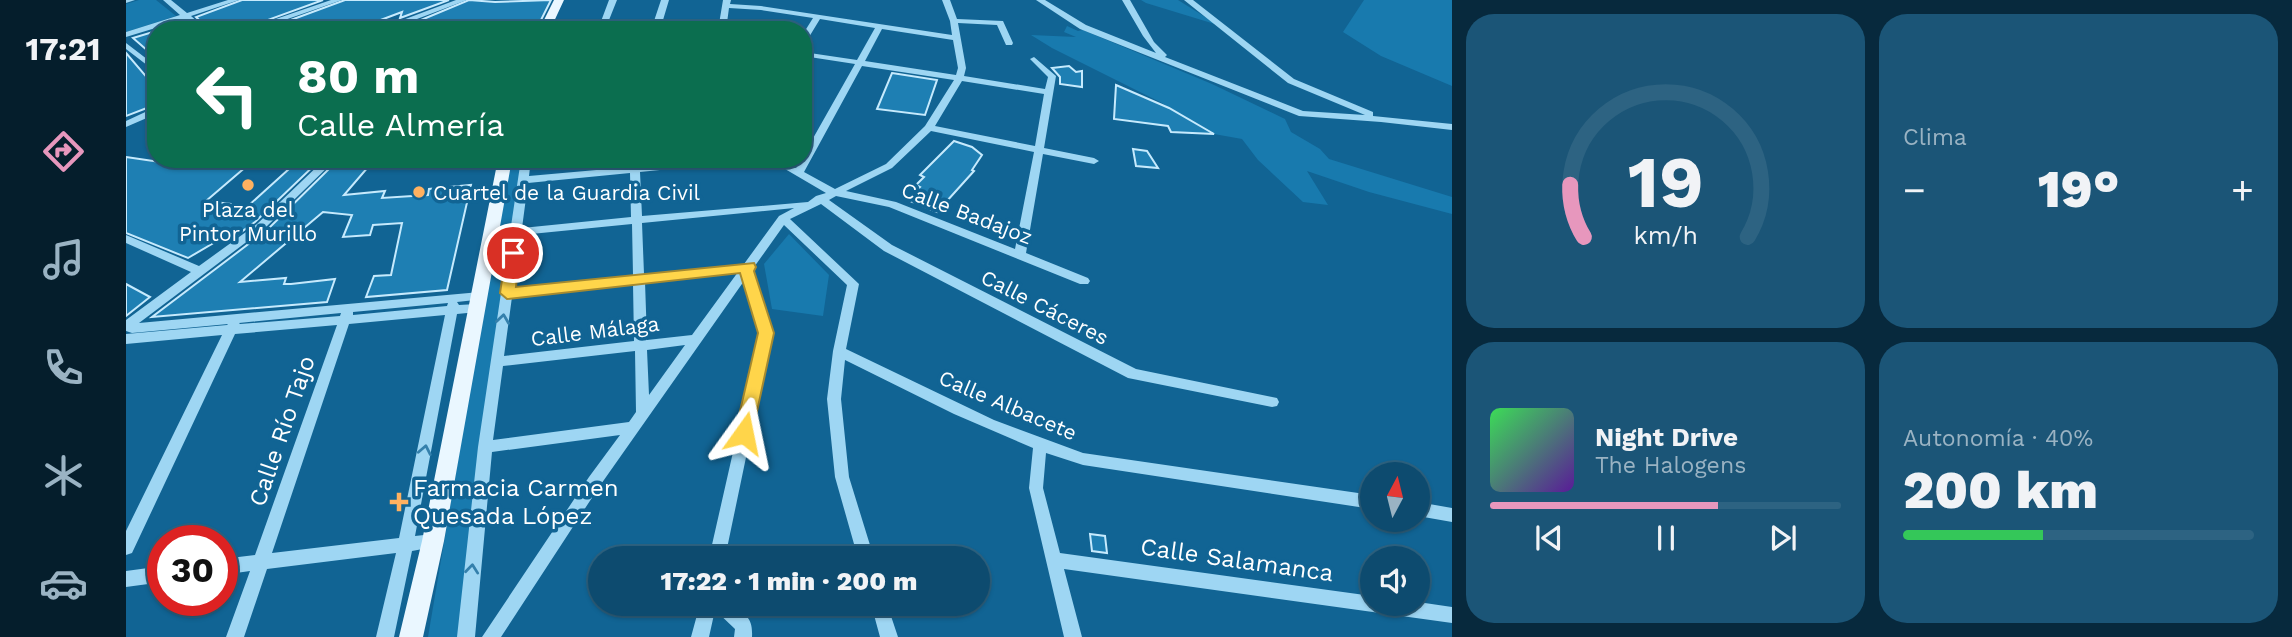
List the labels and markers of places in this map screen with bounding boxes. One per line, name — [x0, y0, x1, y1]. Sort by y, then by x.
marker: Plaza del Pintor Murillo — [240, 177, 256, 193]
place label: Cuartel de la Guardia Civil — [433, 180, 700, 205]
marker: Cuartel de la Guardia Civil — [411, 184, 427, 200]
place label: Plaza del Pintor Murillo — [179, 197, 317, 246]
pin — [483, 223, 543, 283]
place label: Farmacia Carmen Quesada López — [413, 474, 619, 530]
marker: Farmacia Carmen Quesada López — [391, 494, 407, 510]

